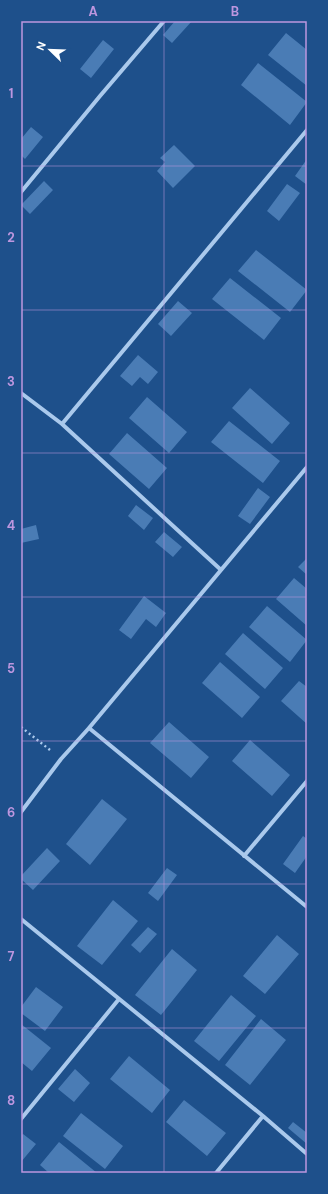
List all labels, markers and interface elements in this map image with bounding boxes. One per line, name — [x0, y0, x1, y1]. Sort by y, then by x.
text: A — [88, 3, 98, 20]
text: B — [231, 3, 239, 20]
north arrow — [30, 30, 70, 70]
text: N — [33, 40, 49, 53]
text: 1 — [9, 85, 13, 102]
text: 2 — [7, 229, 15, 246]
text: 3 — [7, 373, 15, 390]
text: 4 — [7, 517, 15, 534]
text: 5 — [7, 660, 15, 677]
text: 6 — [7, 804, 15, 821]
text: 7 — [8, 948, 15, 965]
text: 8 — [7, 1092, 15, 1109]

